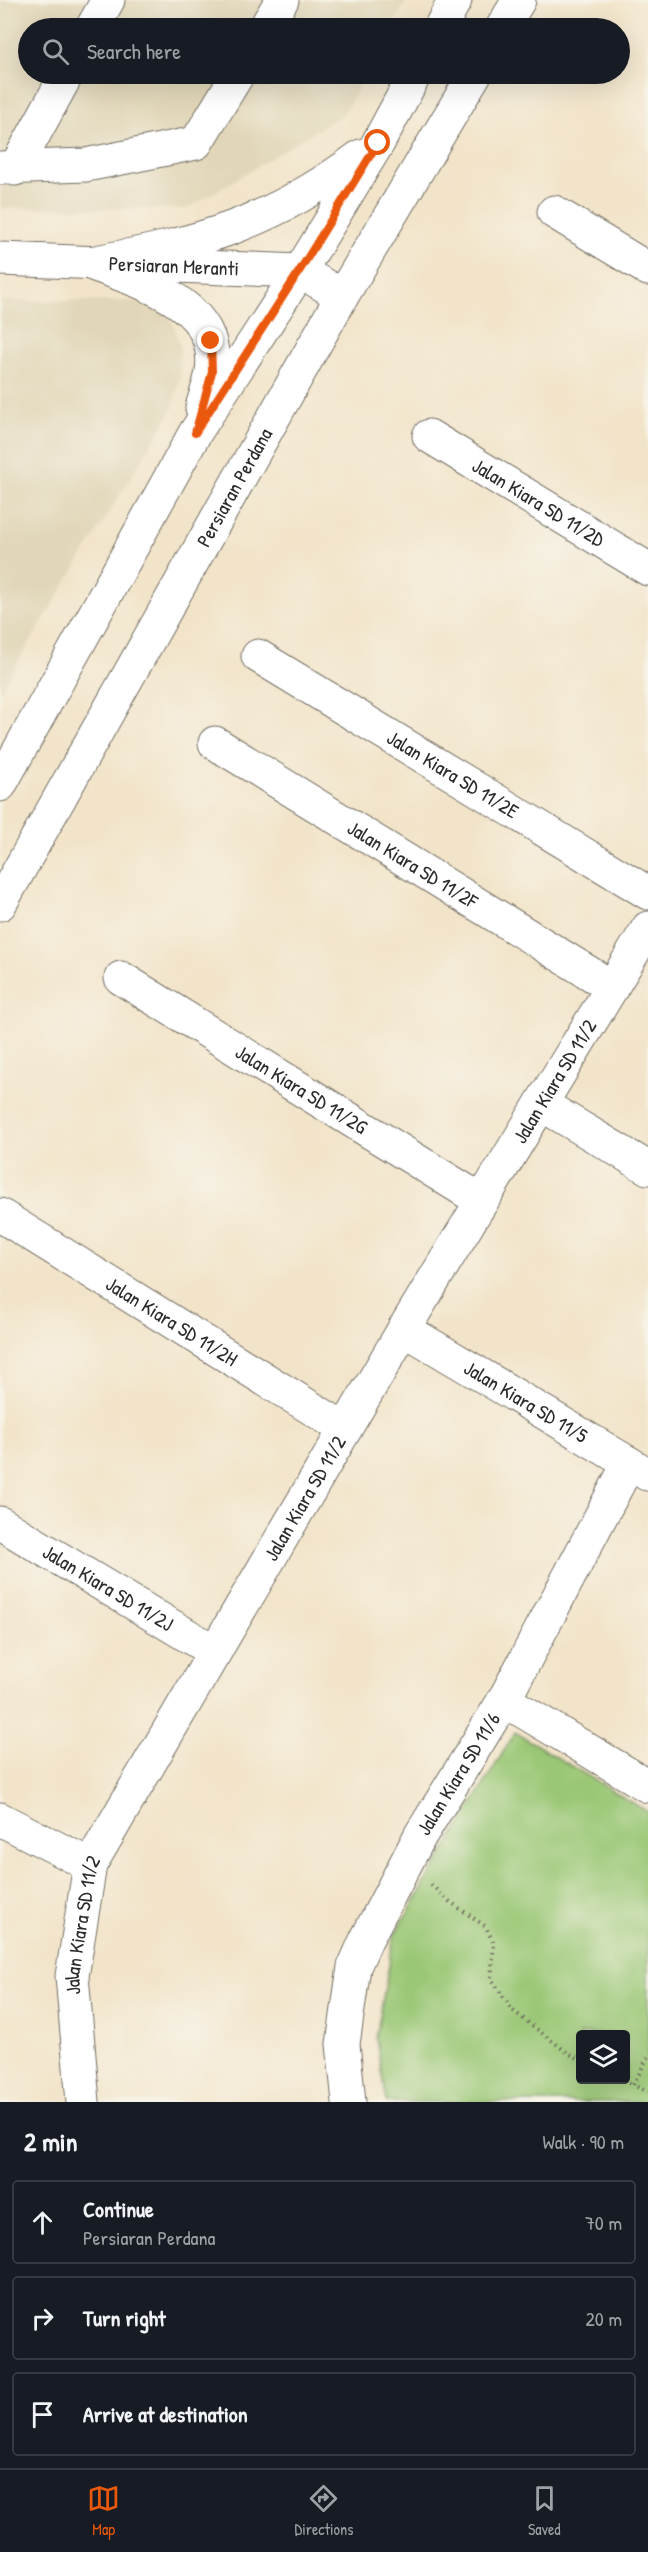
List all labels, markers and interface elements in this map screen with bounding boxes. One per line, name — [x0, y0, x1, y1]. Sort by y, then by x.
search box — [18, 18, 630, 84]
icon: search — [39, 35, 72, 68]
text: Search here — [87, 36, 181, 66]
route start — [364, 129, 390, 155]
street label: Persiaran Meranti — [108, 249, 240, 282]
route end — [197, 327, 223, 353]
street label: Persiaran Perdana — [190, 423, 278, 551]
street label: Jalan Kiara SD 11/2D — [467, 451, 610, 553]
street label: Jalan Kiara SD 11/2E — [382, 724, 524, 824]
street label: Jalan Kiara SD 11/2F — [343, 814, 484, 915]
street label: Jalan Kiara SD 11/2 — [506, 1013, 603, 1148]
street label: Jalan Kiara SD 11/2G — [231, 1038, 373, 1140]
street label: Jalan Kiara SD 11/2H — [101, 1270, 243, 1372]
street label: Jalan Kiara SD 11/5 — [459, 1354, 594, 1449]
street label: Jalan Kiara SD 11/2 — [257, 1430, 352, 1566]
street label: Jalan Kiara SD 11/2J — [38, 1538, 179, 1637]
street label: Jalan Kiara SD 11/6 — [410, 1707, 506, 1840]
street label: Jalan Kiara SD 11/2 — [58, 1849, 106, 1996]
map controls — [576, 2030, 630, 2084]
button: layers — [576, 2030, 630, 2084]
text: 2 min — [24, 2124, 77, 2159]
text: Walk · 90 m — [543, 2128, 624, 2155]
text: Continue — [83, 2194, 154, 2224]
icon: ahead — [26, 2206, 59, 2239]
text: 70 m — [585, 2209, 622, 2236]
text: Persiaran Perdana — [83, 2224, 215, 2251]
icon: right — [26, 2302, 59, 2335]
text: Turn right — [83, 2303, 166, 2333]
text: 20 m — [585, 2305, 622, 2332]
icon: arrive — [26, 2398, 59, 2431]
text: Arrive at destination — [83, 2399, 248, 2429]
tab: Map — [87, 2482, 120, 2540]
tab: Directions — [295, 2482, 353, 2540]
tab: Saved — [528, 2482, 561, 2540]

